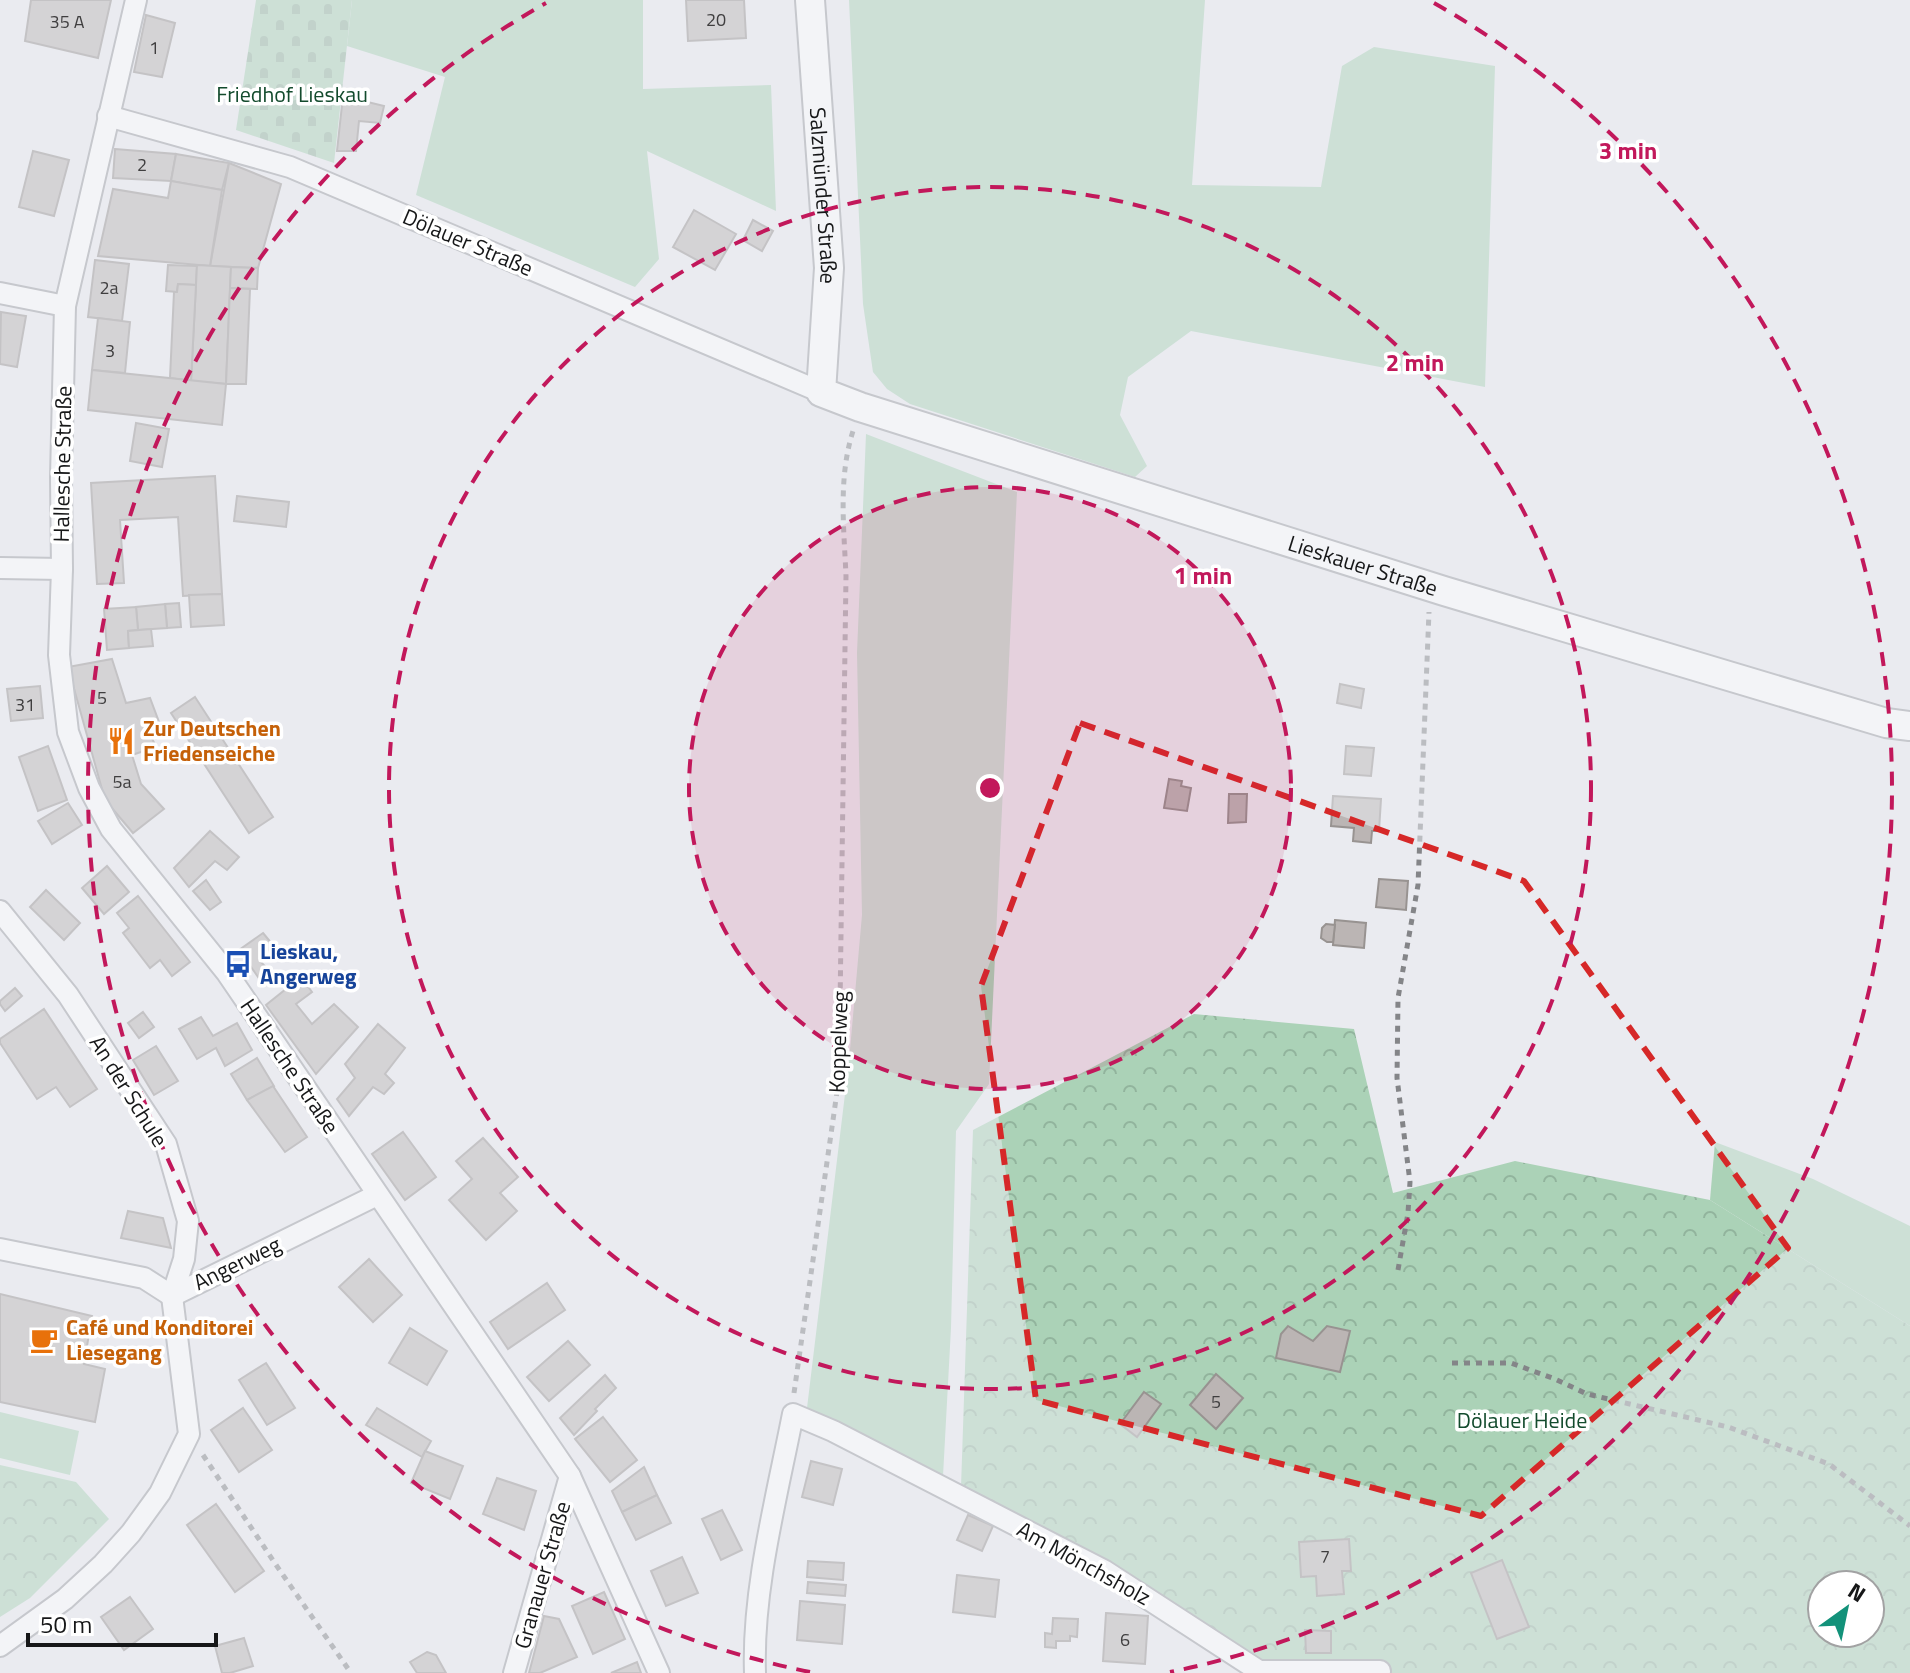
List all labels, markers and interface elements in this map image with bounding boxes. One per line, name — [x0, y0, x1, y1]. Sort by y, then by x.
house number: 20 — [706, 6, 726, 33]
house number: 35 A — [50, 8, 85, 35]
house number: 1 — [149, 34, 159, 61]
park label: Friedhof Lieskau — [216, 77, 368, 111]
street label: Salzmünder Straße — [801, 106, 846, 285]
text: 3 min — [1599, 132, 1657, 168]
house number: 2 — [137, 151, 147, 178]
street label: Dölauer Straße — [397, 199, 539, 285]
house number: 2a — [99, 274, 119, 301]
house number: 3 — [105, 337, 115, 364]
text: 2 min — [1386, 344, 1444, 380]
street label: Hallesche Straße — [44, 385, 80, 543]
street label: Lieskauer Straße — [1284, 526, 1442, 605]
text: 1 min — [1174, 557, 1232, 593]
house number: 5 — [97, 684, 107, 711]
house number: 31 — [15, 691, 35, 718]
place label: Zur Deutschen Friedenseiche — [143, 711, 281, 770]
restaurant icon: Zur Deutschen Friedenseiche — [106, 726, 136, 756]
house number: 5a — [112, 768, 132, 795]
centre of rings — [976, 774, 1004, 802]
place label: Lieskau, Angerweg — [260, 934, 357, 993]
bus stop icon: Lieskau, Angerweg — [223, 949, 253, 979]
street label: Koppelweg — [819, 990, 857, 1094]
street label: Hallesche Straße — [232, 992, 348, 1140]
street label: An der Schule — [81, 1028, 177, 1154]
street label: Angerweg — [187, 1227, 287, 1299]
place label: Café und Konditorei Liesegang — [66, 1310, 253, 1369]
cafe icon: Café und Konditorei Liesegang — [29, 1325, 59, 1355]
house number: 5 — [1211, 1388, 1221, 1415]
park label: Dölauer Heide — [1457, 1403, 1587, 1437]
street label: Granauer Straße — [505, 1497, 579, 1653]
street label: Am Mönchsholz — [1011, 1512, 1157, 1614]
house number: 7 — [1320, 1543, 1330, 1570]
north arrow — [1806, 1569, 1886, 1649]
text: N — [1841, 1574, 1873, 1611]
scale bar — [28, 1597, 216, 1647]
text: 50 m — [40, 1606, 92, 1642]
house number: 6 — [1120, 1626, 1130, 1653]

